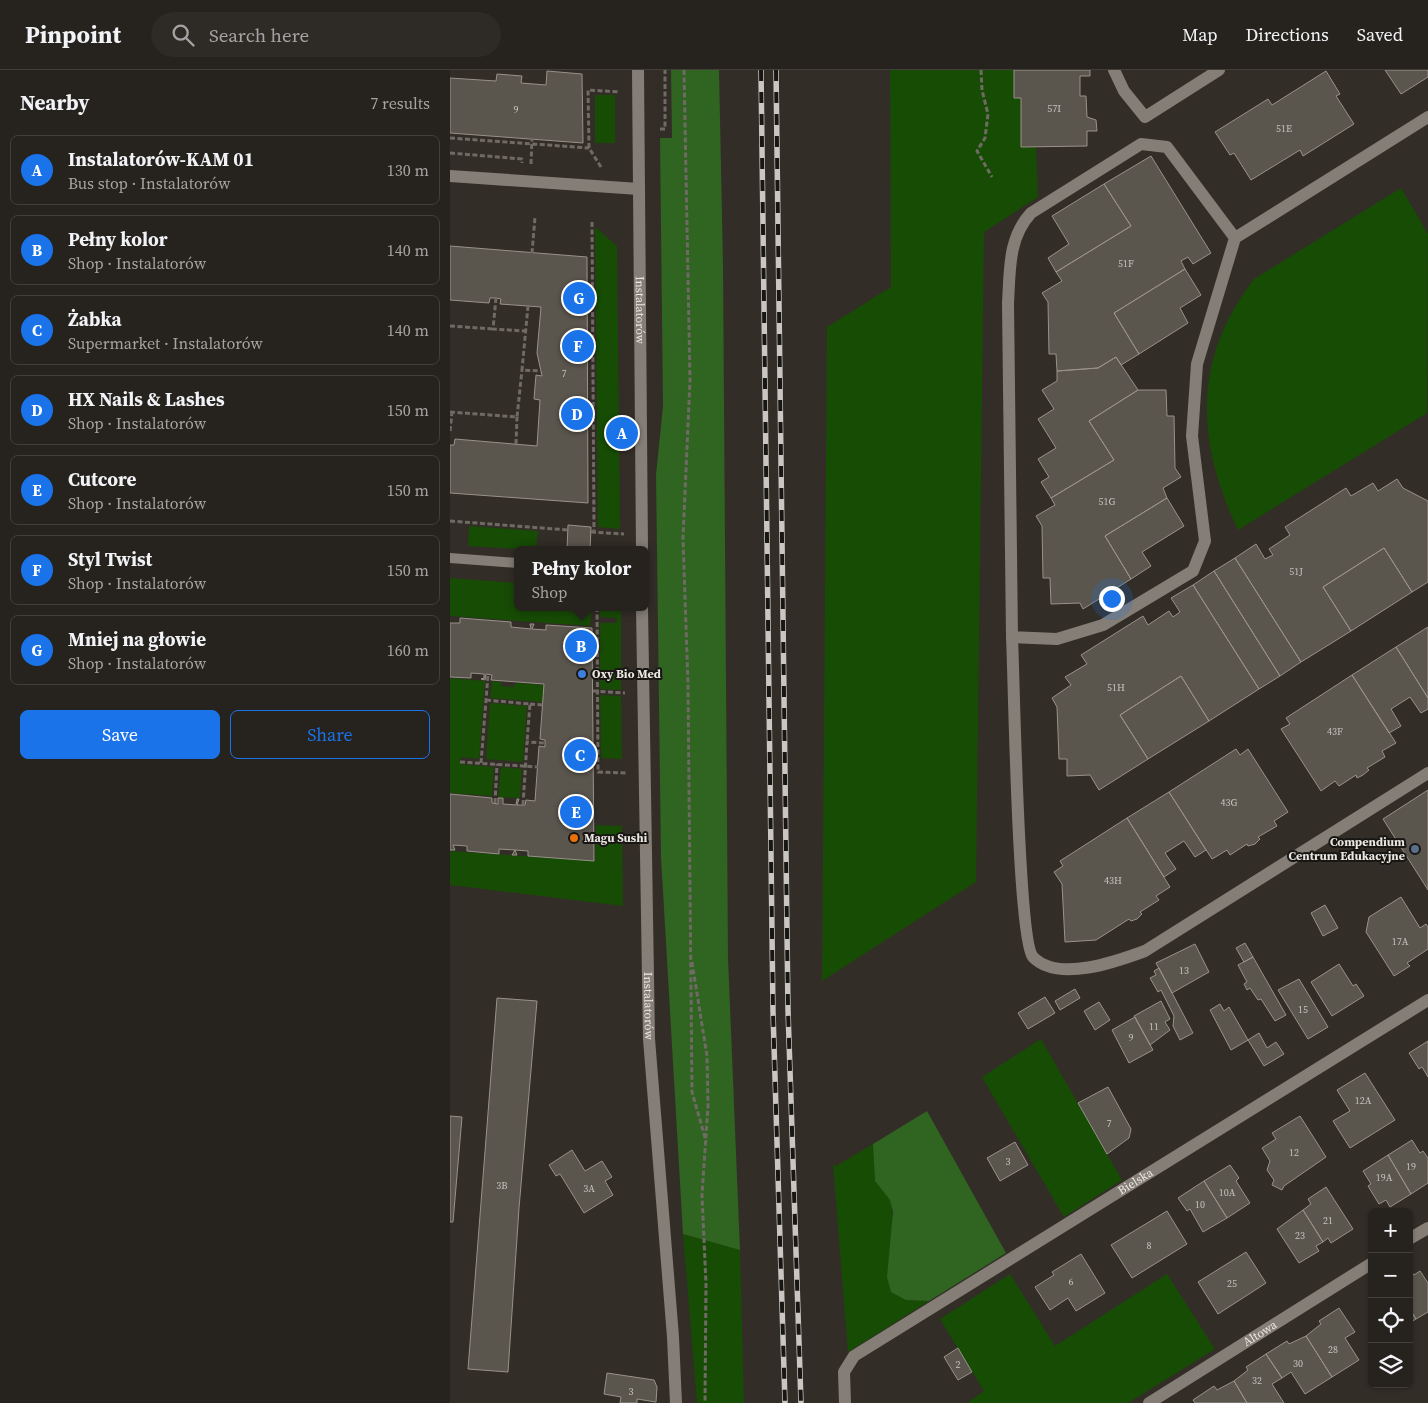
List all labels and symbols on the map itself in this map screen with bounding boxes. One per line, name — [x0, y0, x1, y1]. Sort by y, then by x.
house number: 57I — [1047, 102, 1061, 115]
house number: 9 — [514, 103, 519, 116]
house number: 51E — [1276, 122, 1292, 135]
house number: 51F — [1118, 257, 1134, 270]
street label: Instalatorów — [632, 276, 648, 345]
pin: G — [563, 279, 595, 317]
pin: F — [562, 327, 594, 365]
house number: 7 — [562, 367, 567, 380]
pin: D — [561, 395, 593, 433]
pin: A — [606, 414, 638, 452]
house number: 51G — [1099, 495, 1116, 508]
house number: 51J — [1289, 565, 1303, 578]
your location — [1099, 586, 1125, 612]
pin: B — [565, 627, 597, 665]
place label: Oxy Bio Med — [592, 666, 661, 682]
marker: Oxy Bio Med — [576, 668, 588, 680]
house number: 51H — [1107, 681, 1125, 694]
house number: 43F — [1327, 725, 1343, 738]
pin: C — [564, 736, 596, 774]
pin: E — [560, 793, 592, 831]
house number: 43G — [1221, 796, 1238, 809]
place label: Magu Sushi — [584, 830, 648, 846]
marker: Magu Sushi — [568, 832, 580, 844]
place label: Compendium Centrum Edukacyjne — [1289, 834, 1405, 864]
marker: Compendium Centrum Edukacyjne — [1409, 843, 1421, 855]
house number: 43H — [1104, 874, 1122, 887]
house number: 17A — [1392, 935, 1409, 948]
house number: 13 — [1179, 964, 1189, 977]
street label: Instalatorów — [640, 972, 657, 1041]
house number: 15 — [1298, 1003, 1308, 1016]
house number: 11 — [1149, 1020, 1159, 1033]
house number: 9 — [1129, 1031, 1134, 1044]
house number: 12A — [1355, 1094, 1372, 1107]
house number: 7 — [1107, 1117, 1112, 1130]
house number: 12 — [1289, 1146, 1299, 1159]
house number: 3 — [1006, 1155, 1011, 1168]
house number: 19 — [1406, 1160, 1416, 1173]
street label: Bielska — [1115, 1164, 1157, 1198]
house number: 19A — [1376, 1171, 1393, 1184]
house number: 3B — [496, 1179, 508, 1192]
house number: 3A — [583, 1182, 595, 1195]
house number: 10A — [1219, 1186, 1236, 1199]
house number: 10 — [1195, 1198, 1205, 1211]
house number: 21 — [1323, 1214, 1333, 1227]
house number: 23 — [1295, 1229, 1305, 1242]
house number: 8 — [1147, 1239, 1152, 1252]
house number: 6 — [1069, 1275, 1074, 1288]
house number: 25 — [1227, 1277, 1237, 1290]
street label: Altowa — [1240, 1316, 1281, 1350]
house number: 28 — [1328, 1343, 1338, 1356]
house number: 30 — [1293, 1357, 1303, 1370]
house number: 2 — [956, 1358, 961, 1371]
house number: 32 — [1252, 1374, 1262, 1387]
house number: 3 — [629, 1385, 634, 1398]

